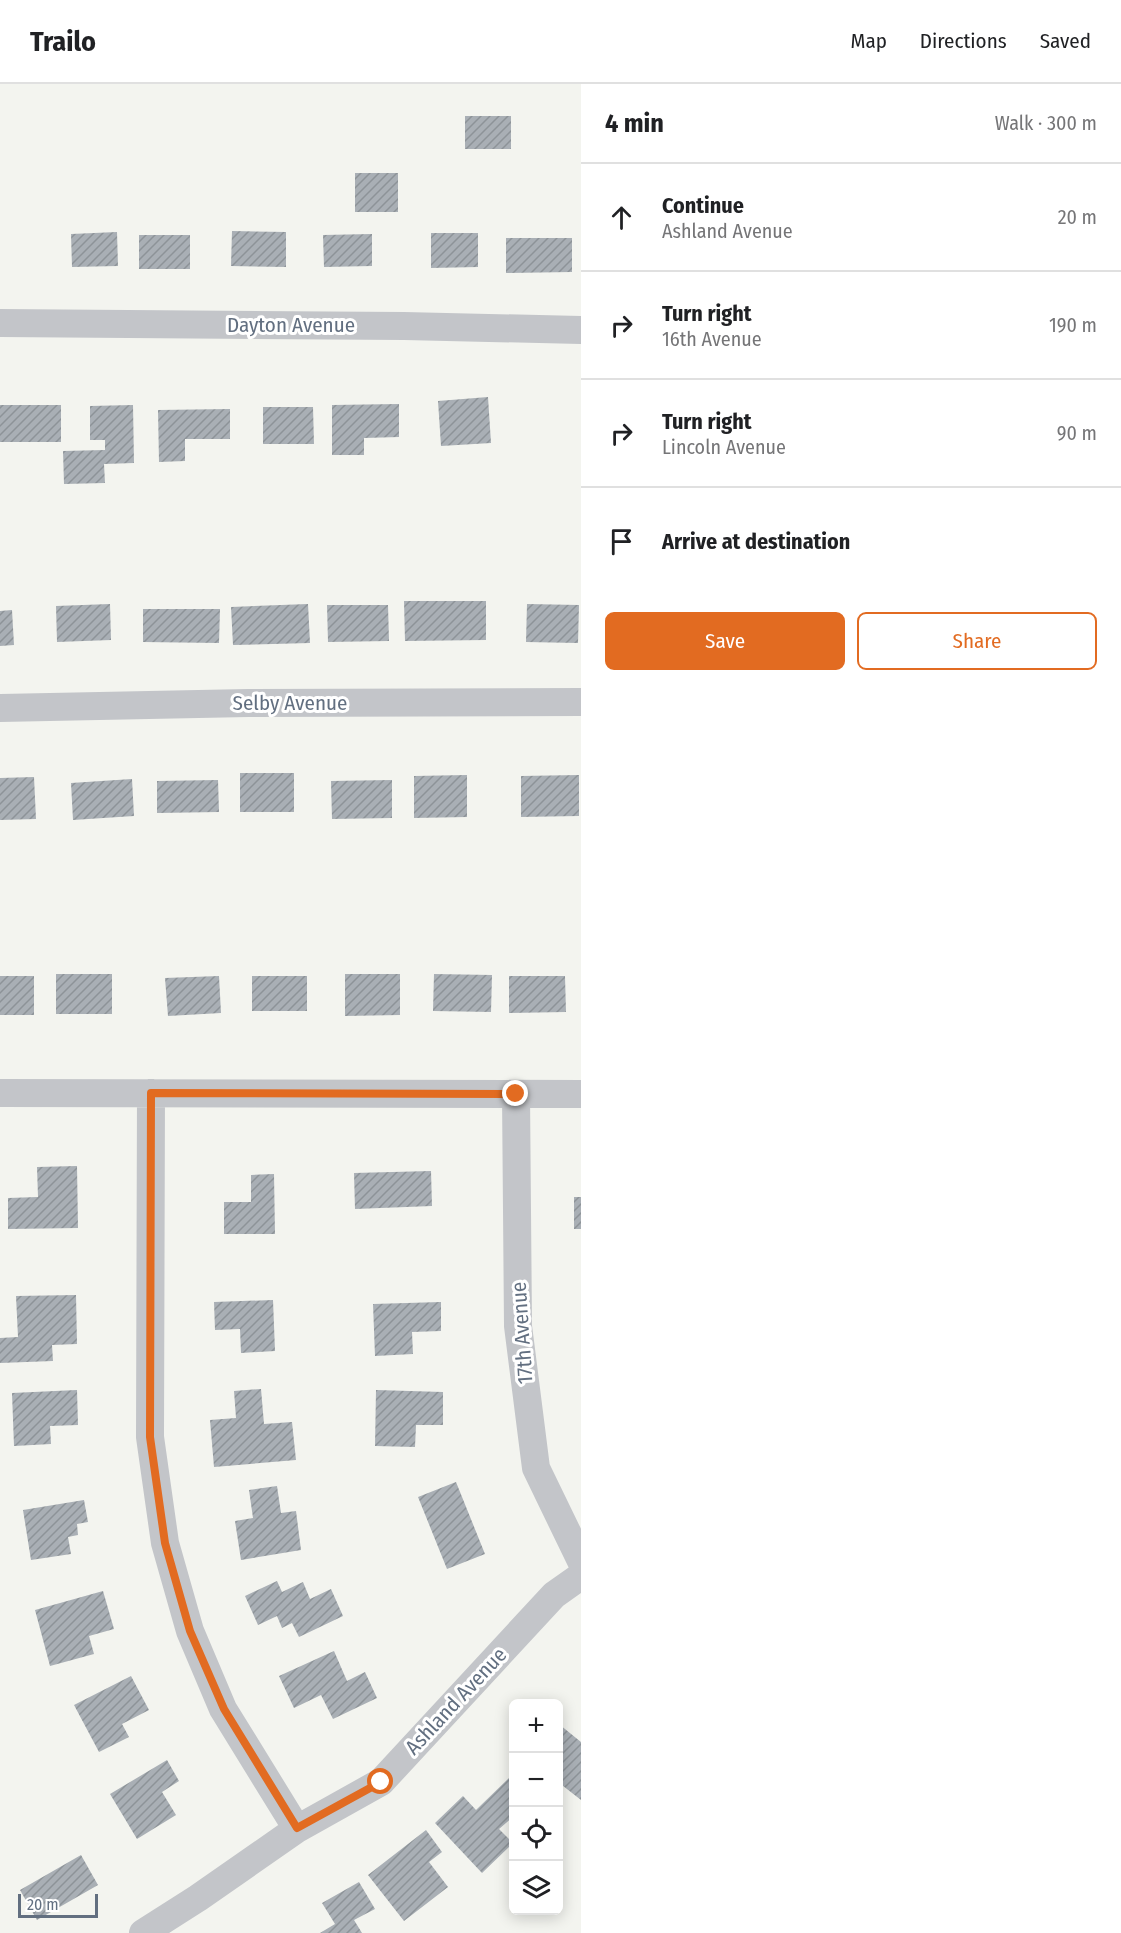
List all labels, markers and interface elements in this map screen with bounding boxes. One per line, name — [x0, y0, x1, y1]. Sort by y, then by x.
text: Trailo — [30, 25, 96, 58]
text: Map — [850, 28, 887, 54]
text: Directions — [920, 28, 1007, 54]
text: Saved — [1040, 28, 1091, 54]
text: 4 min — [605, 108, 664, 139]
text: Walk · 300 m — [995, 111, 1097, 135]
text: Continue — [662, 192, 744, 219]
icon: ahead — [605, 201, 638, 234]
text: 20 m — [1058, 205, 1097, 229]
text: Ashland Avenue — [662, 219, 793, 243]
text: Turn right — [662, 300, 751, 327]
icon: right — [605, 309, 638, 342]
street label: Dayton Avenue — [227, 312, 355, 338]
text: 190 m — [1049, 313, 1097, 337]
text: 16th Avenue — [662, 327, 762, 351]
text: Turn right — [662, 408, 751, 435]
icon: right — [605, 417, 638, 450]
text: 90 m — [1057, 421, 1097, 445]
text: Lincoln Avenue — [662, 435, 786, 459]
icon: arrive — [605, 525, 638, 558]
text: Arrive at destination — [662, 528, 850, 555]
button: Save — [605, 612, 845, 670]
button: Share — [857, 612, 1097, 670]
street label: Selby Avenue — [233, 690, 347, 716]
route end — [502, 1080, 528, 1106]
street label: 17th Avenue — [505, 1281, 539, 1385]
street label: Ashland Avenue — [400, 1642, 512, 1760]
map controls — [509, 1699, 563, 1915]
button: + — [509, 1699, 563, 1753]
button: − — [509, 1753, 563, 1807]
route start — [367, 1768, 393, 1794]
button: locate — [509, 1807, 563, 1861]
button: layers — [509, 1861, 563, 1915]
scale bar — [18, 1891, 98, 1918]
text: 20 m — [27, 1895, 58, 1914]

